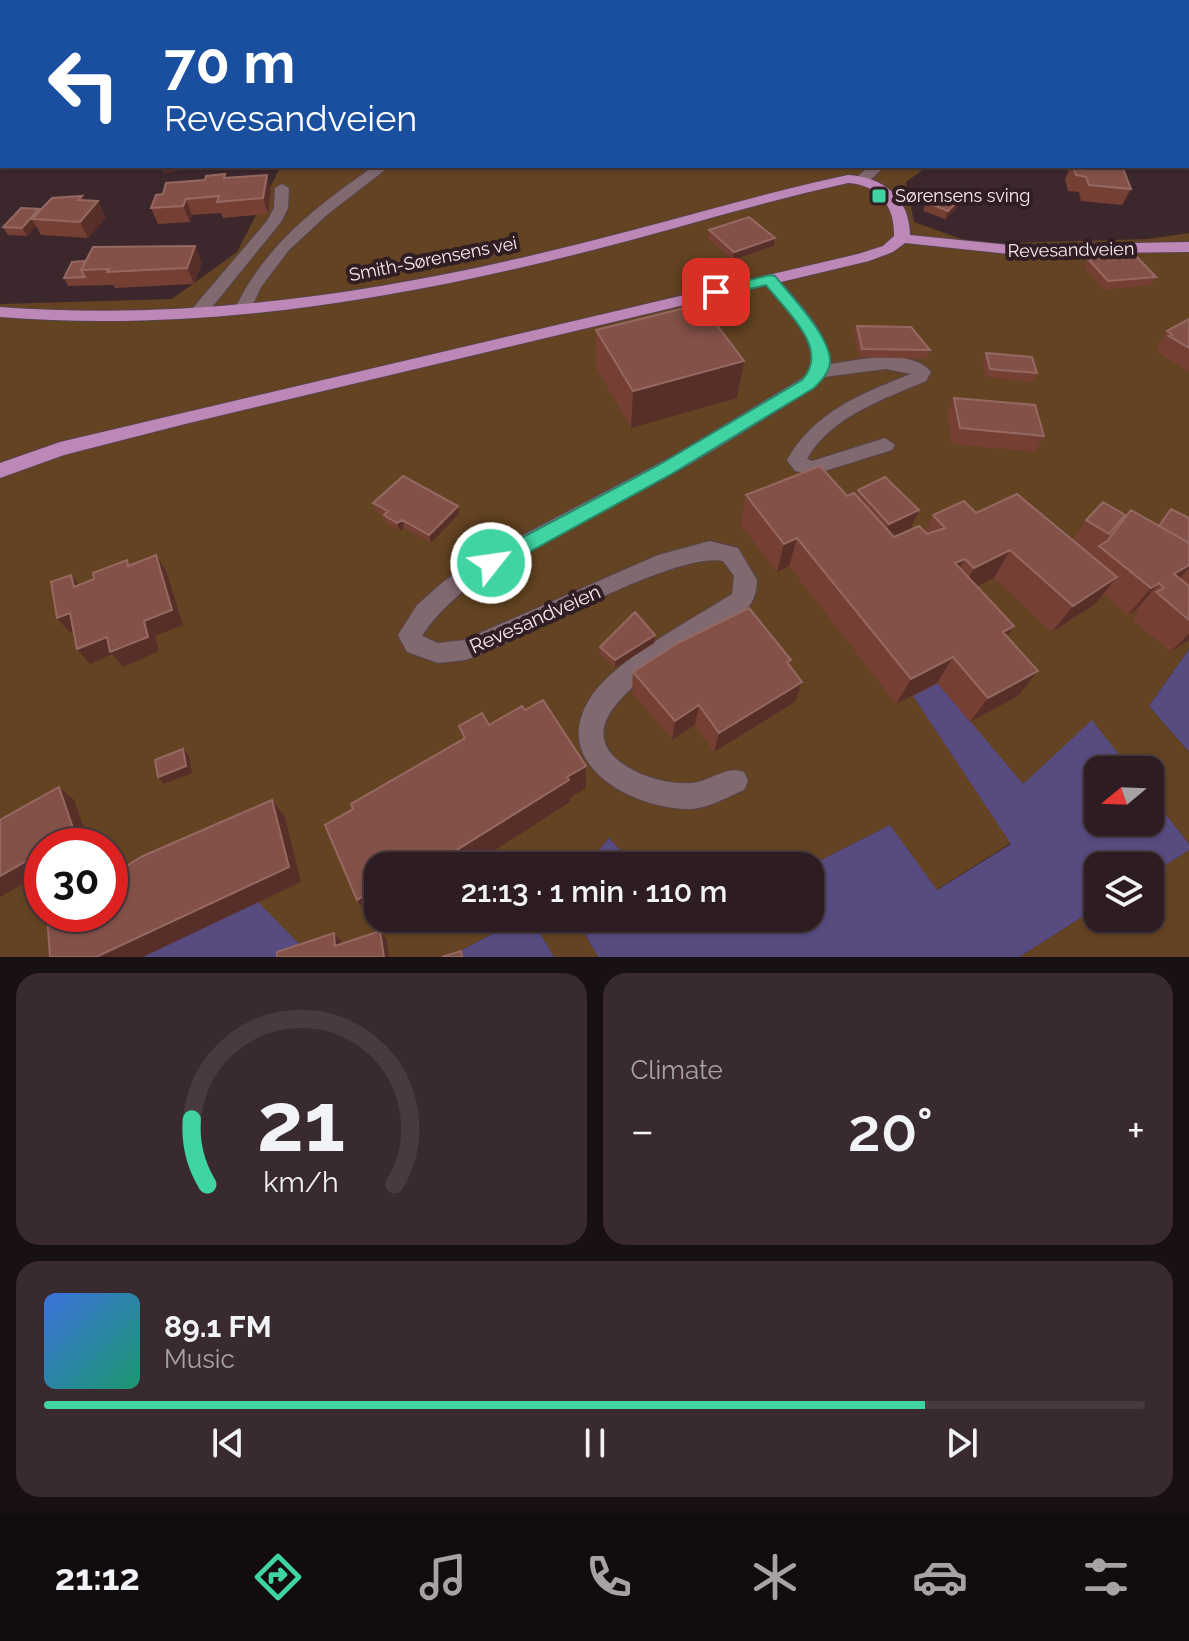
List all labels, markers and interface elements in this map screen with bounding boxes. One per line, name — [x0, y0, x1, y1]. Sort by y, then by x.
text: 70 m — [164, 30, 295, 96]
icon: left — [32, 32, 136, 136]
text: Revesandveien — [164, 97, 417, 139]
place label: Sørensens sving — [895, 185, 1030, 206]
marker: Sørensens sving — [870, 187, 888, 205]
street label: Smith-Sørensens vei — [347, 232, 519, 285]
street label: Revesandveien — [1008, 238, 1134, 261]
pin — [682, 258, 750, 326]
icon: arrive — [694, 270, 738, 314]
position arrow — [449, 521, 533, 605]
street label: Revesandveien — [466, 579, 604, 659]
north arrow — [1084, 756, 1164, 836]
map controls — [1084, 756, 1164, 932]
speed limit sign: 30 — [24, 828, 128, 932]
button: layers — [1084, 852, 1164, 932]
text: 21:13 · 1 min · 110 m — [461, 874, 727, 909]
text: Climate — [631, 1055, 723, 1085]
text: 21 — [257, 1073, 345, 1170]
text: 20° — [848, 1095, 933, 1165]
text: − — [631, 1105, 654, 1156]
text: + — [1127, 1105, 1145, 1156]
text: km/h — [264, 1165, 339, 1199]
text: 89.1 FM — [164, 1309, 272, 1344]
text: Music — [164, 1344, 235, 1374]
icon: previous — [206, 1421, 250, 1465]
icon: pause — [573, 1421, 617, 1465]
icon: next — [940, 1421, 984, 1465]
icon: directions — [250, 1549, 306, 1605]
icon: music — [415, 1549, 471, 1605]
icon: phone — [581, 1549, 637, 1605]
icon: climate — [747, 1549, 803, 1605]
icon: car — [912, 1549, 968, 1605]
icon: filters — [1078, 1549, 1134, 1605]
text: 21:12 — [55, 1556, 140, 1598]

